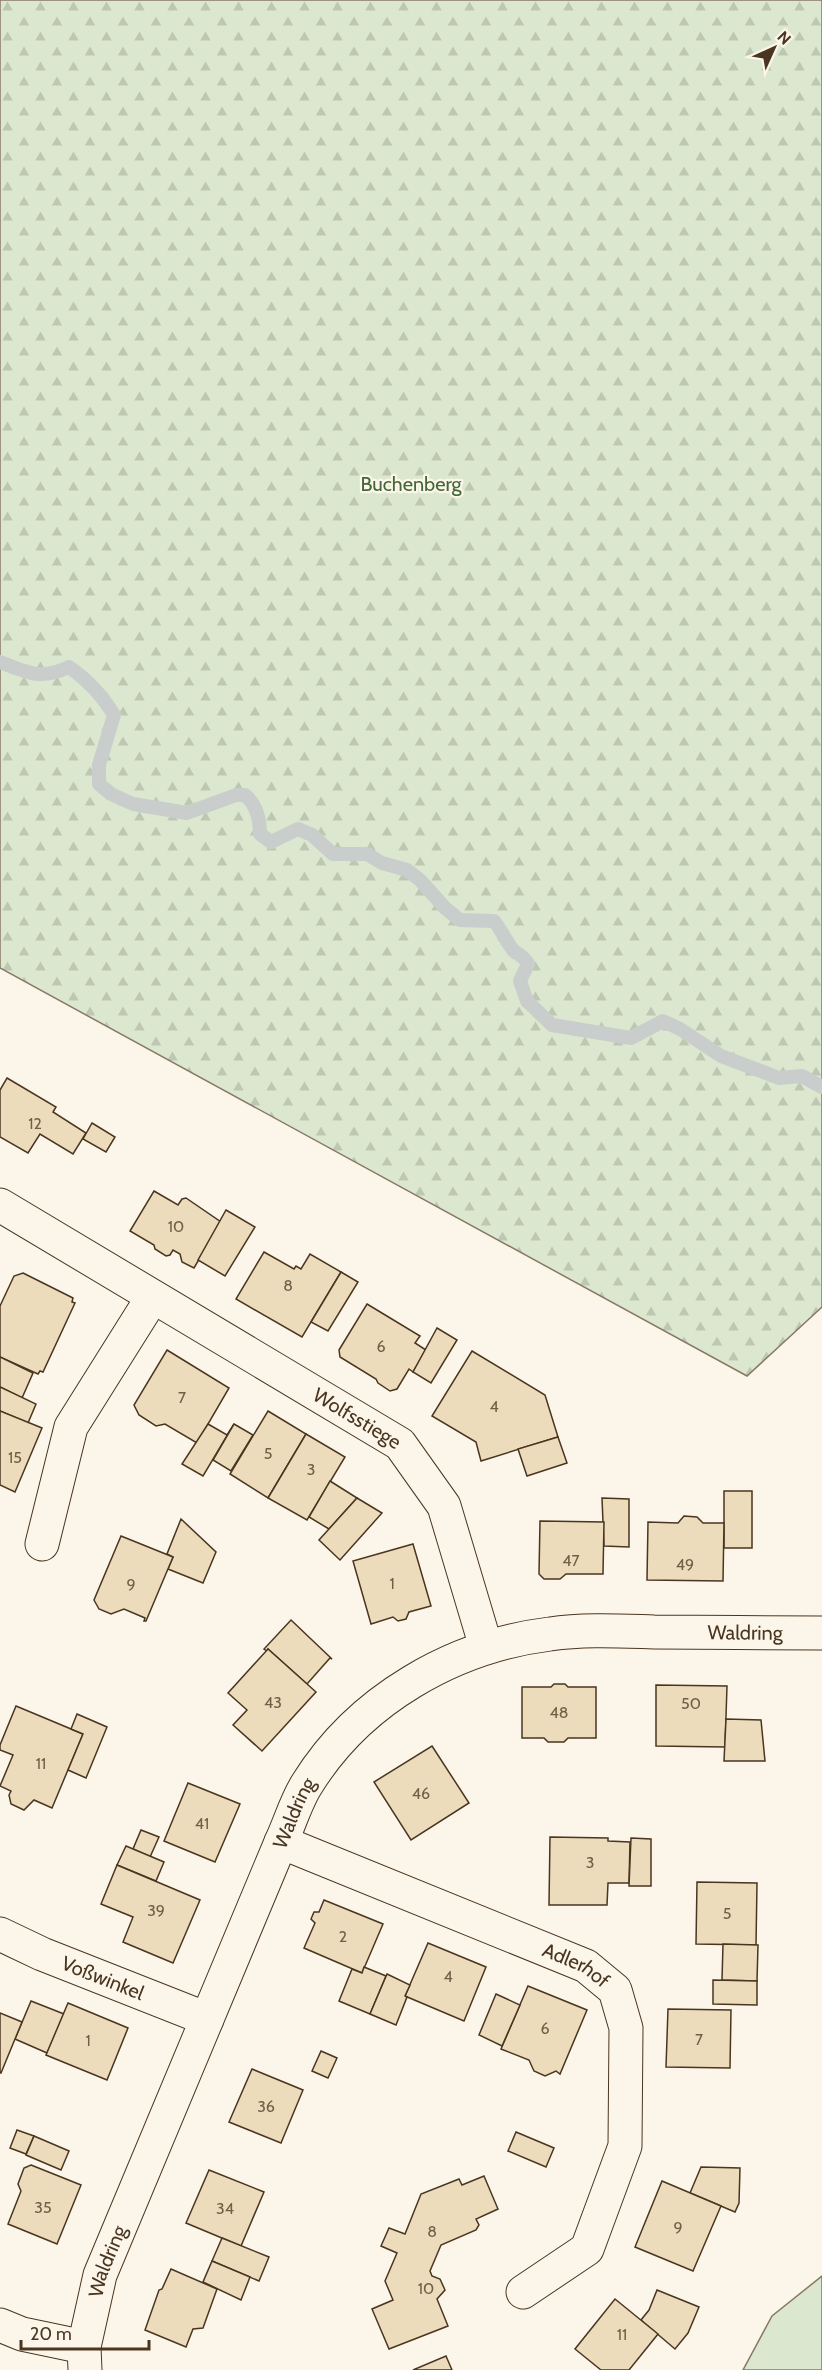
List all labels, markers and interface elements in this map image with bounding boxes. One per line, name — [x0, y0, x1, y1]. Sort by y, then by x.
north arrow — [744, 18, 804, 78]
text: N — [774, 27, 795, 48]
park label: Buchenberg — [360, 472, 463, 496]
house number: 12 — [28, 1114, 42, 1133]
house number: 10 — [168, 1217, 184, 1236]
house number: 8 — [283, 1276, 293, 1295]
house number: 6 — [376, 1337, 386, 1356]
street label: Wolfsstiege — [309, 1383, 406, 1454]
house number: 7 — [178, 1388, 186, 1407]
house number: 4 — [489, 1397, 499, 1416]
house number: 5 — [264, 1444, 272, 1463]
house number: 15 — [8, 1448, 22, 1467]
house number: 3 — [307, 1460, 315, 1479]
house number: 47 — [562, 1551, 580, 1570]
house number: 49 — [676, 1555, 694, 1574]
house number: 1 — [389, 1574, 395, 1593]
house number: 9 — [126, 1575, 136, 1594]
street label: Waldring — [707, 1620, 784, 1645]
house number: 43 — [264, 1693, 282, 1712]
house number: 50 — [681, 1694, 701, 1713]
house number: 48 — [550, 1703, 568, 1722]
house number: 11 — [36, 1754, 46, 1773]
street label: Waldring — [268, 1772, 321, 1852]
house number: 46 — [412, 1784, 430, 1803]
house number: 41 — [195, 1814, 209, 1833]
house number: 3 — [586, 1853, 594, 1872]
house number: 39 — [147, 1901, 165, 1920]
house number: 5 — [723, 1904, 731, 1923]
house number: 2 — [339, 1927, 347, 1946]
street label: Adlerhof — [539, 1938, 615, 1993]
street label: Voßwinkel — [58, 1951, 148, 2005]
house number: 4 — [443, 1967, 453, 1986]
house number: 6 — [540, 2019, 550, 2038]
house number: 7 — [695, 2030, 703, 2049]
house number: 1 — [85, 2031, 91, 2050]
house number: 36 — [257, 2097, 275, 2116]
house number: 35 — [34, 2198, 52, 2217]
house number: 34 — [216, 2199, 234, 2218]
house number: 9 — [673, 2218, 683, 2237]
street label: Waldring — [83, 2221, 132, 2299]
house number: 8 — [427, 2222, 437, 2241]
house number: 10 — [418, 2279, 434, 2298]
scale bar — [21, 2313, 148, 2351]
text: 20 m — [30, 2323, 72, 2345]
house number: 11 — [617, 2325, 627, 2344]

